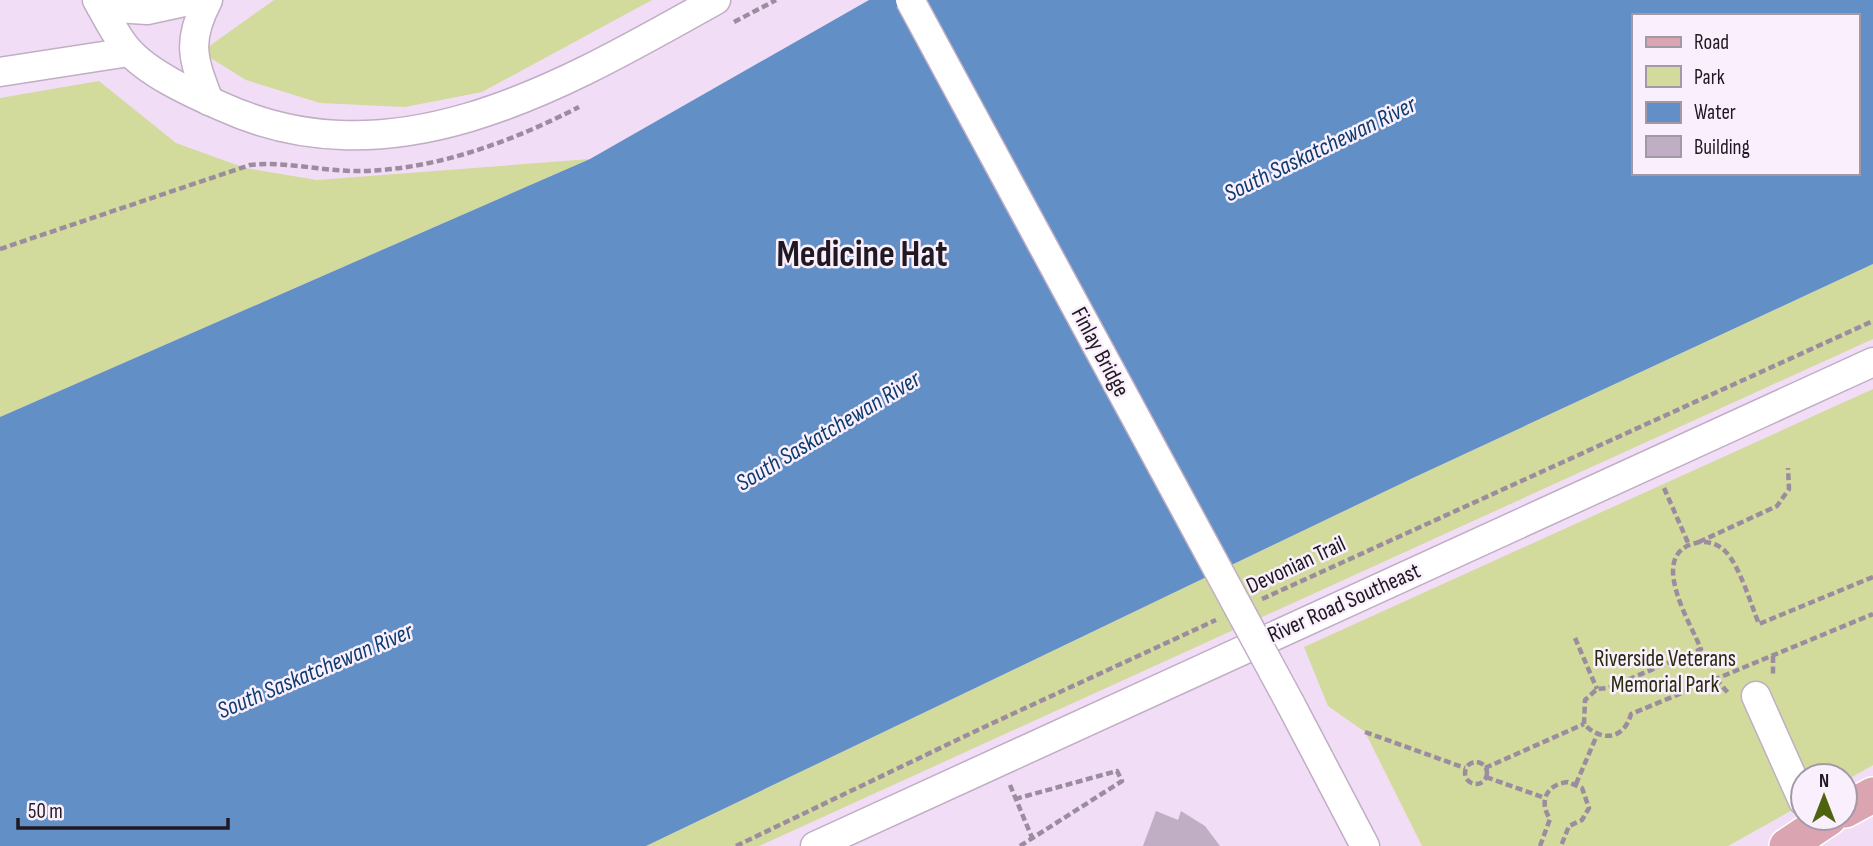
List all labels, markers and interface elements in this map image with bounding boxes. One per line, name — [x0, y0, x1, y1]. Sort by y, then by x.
legend — [1632, 14, 1859, 175]
text: Road — [1694, 30, 1729, 55]
text: Park — [1694, 65, 1725, 90]
water label: South Saskatchewan River — [1219, 89, 1422, 208]
text: Water — [1694, 100, 1736, 125]
text: Building — [1694, 135, 1750, 160]
district label: Medicine Hat — [776, 233, 948, 277]
street label: Finlay Bridge — [1065, 302, 1135, 402]
water label: South Saskatchewan River — [731, 364, 926, 497]
street label: Devonian Trail — [1242, 530, 1350, 600]
street label: River Road Southeast — [1263, 557, 1425, 649]
water label: South Saskatchewan River — [213, 616, 418, 725]
park label: Riverside Veterans Memorial Park — [1594, 645, 1736, 699]
north arrow — [1789, 762, 1859, 832]
text: N — [1819, 770, 1829, 793]
scale bar — [18, 786, 228, 830]
text: 50 m — [28, 799, 63, 824]

